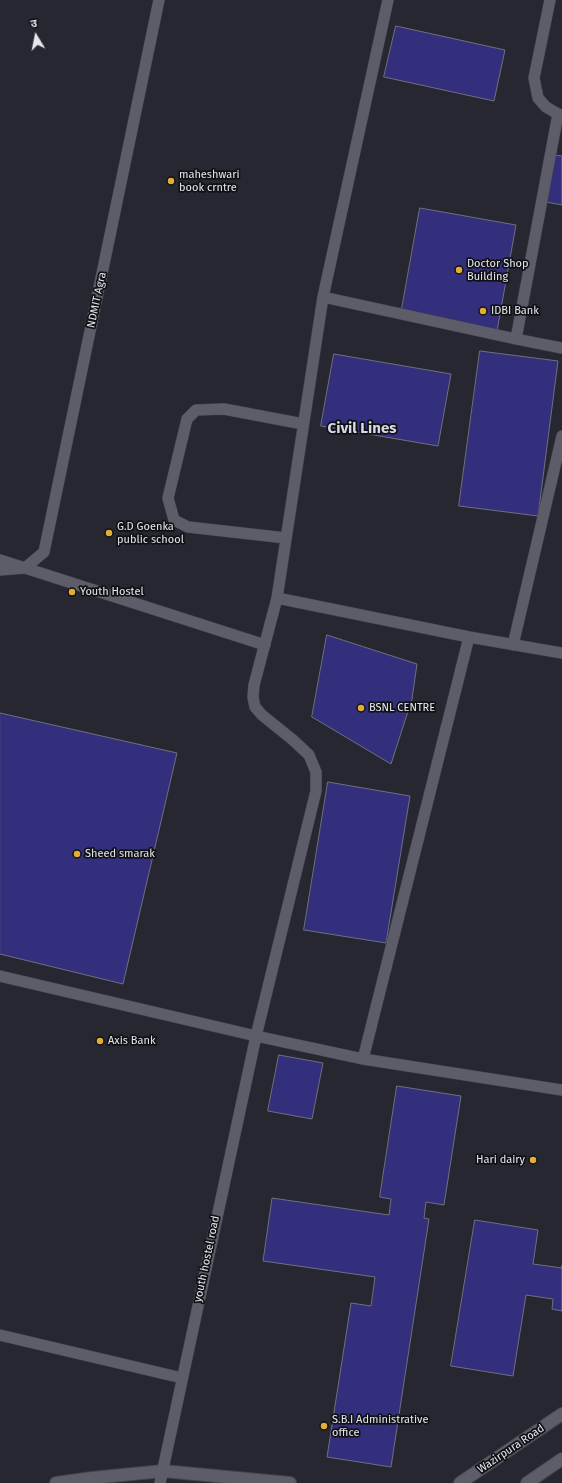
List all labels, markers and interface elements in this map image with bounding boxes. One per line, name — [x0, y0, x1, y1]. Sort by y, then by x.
north arrow — [16, 16, 56, 56]
text: उ — [30, 17, 38, 31]
place label: maheshwari book crntre — [179, 168, 240, 194]
marker: maheshwari book crntre — [166, 176, 176, 186]
place label: Doctor Shop Building — [467, 257, 529, 283]
marker: Doctor Shop Building — [454, 265, 464, 275]
street label: NDMIT Agra — [85, 271, 109, 329]
place label: IDBI Bank — [491, 304, 539, 318]
marker: IDBI Bank — [478, 306, 488, 316]
district label: Civil Lines — [328, 420, 396, 438]
place label: G.D Goenka public school — [117, 520, 184, 546]
marker: G.D Goenka public school — [104, 528, 114, 538]
place label: Youth Hostel — [80, 585, 144, 599]
marker: Youth Hostel — [67, 587, 77, 597]
place label: BSNL CENTRE — [369, 701, 435, 715]
marker: BSNL CENTRE — [356, 703, 366, 713]
place label: Sheed smarak — [85, 847, 155, 861]
marker: Sheed smarak — [72, 849, 82, 859]
place label: Axis Bank — [108, 1034, 156, 1048]
marker: Axis Bank — [95, 1036, 105, 1046]
place label: Hari dairy — [476, 1153, 525, 1167]
marker: Hari dairy — [528, 1155, 538, 1165]
street label: youth hostel road — [191, 1214, 223, 1304]
place label: S.B.I Administrative office — [332, 1413, 428, 1439]
marker: S.B.I Administrative office — [319, 1421, 329, 1431]
street label: Wazirpura Road — [475, 1422, 547, 1476]

